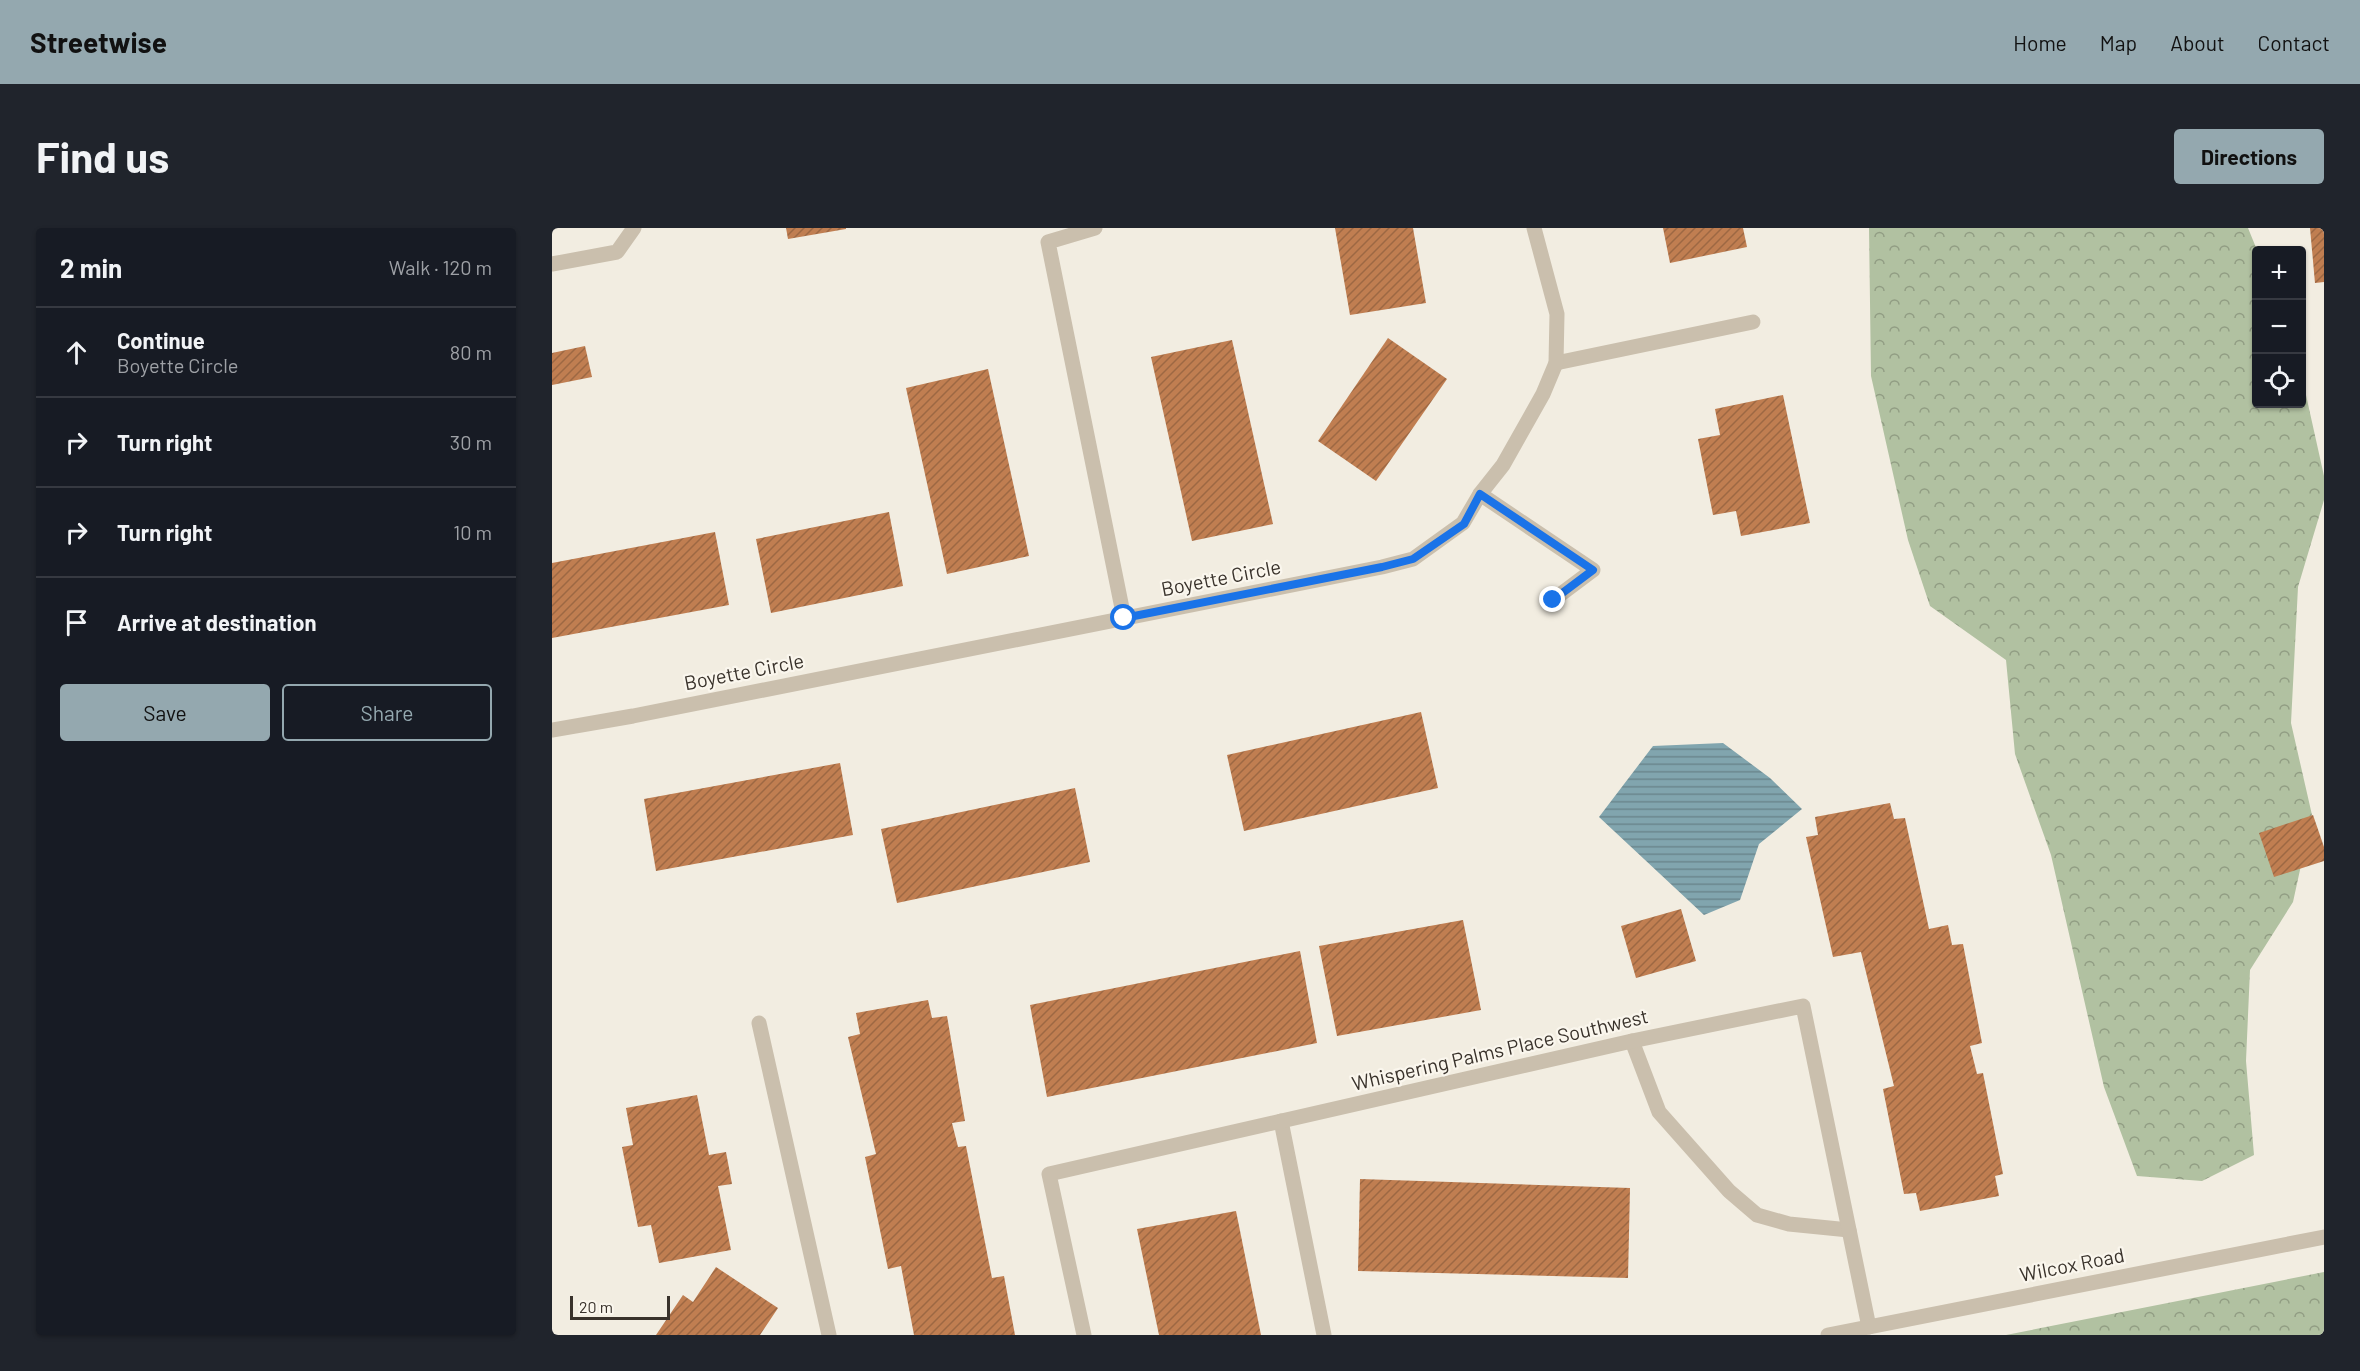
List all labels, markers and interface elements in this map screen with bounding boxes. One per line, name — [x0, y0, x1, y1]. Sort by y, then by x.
text: Streetwise — [30, 25, 167, 59]
text: Home — [2013, 30, 2067, 55]
text: Map — [2100, 30, 2137, 55]
text: About — [2170, 30, 2225, 55]
text: Contact — [2258, 30, 2330, 55]
button: Directions — [2174, 129, 2324, 184]
text: Find us — [36, 131, 169, 181]
map controls — [2252, 246, 2306, 408]
button: + — [2252, 246, 2306, 300]
text: 2 min — [60, 252, 122, 283]
text: Walk · 120 m — [389, 255, 492, 279]
button: − — [2252, 300, 2306, 354]
text: Continue — [117, 327, 205, 353]
icon: ahead — [60, 336, 93, 369]
text: 80 m — [450, 340, 492, 364]
text: Boyette Circle — [117, 353, 238, 377]
button: locate — [2252, 354, 2306, 408]
icon: right — [60, 426, 93, 459]
text: Turn right — [117, 429, 212, 455]
text: 30 m — [450, 430, 492, 454]
icon: right — [60, 516, 93, 549]
text: Turn right — [117, 519, 212, 545]
text: 10 m — [453, 520, 492, 544]
street label: Boyette Circle — [1159, 554, 1283, 600]
route end — [1539, 586, 1565, 612]
route start — [1110, 604, 1136, 630]
icon: arrive — [60, 606, 93, 639]
text: Arrive at destination — [117, 609, 316, 635]
street label: Boyette Circle — [682, 648, 806, 694]
button: Save — [60, 684, 270, 741]
button: Share — [282, 684, 492, 741]
street label: Whispering Palms Place Southwest — [1349, 1003, 1650, 1095]
street label: Wilcox Road — [2017, 1242, 2126, 1286]
scale bar — [570, 1293, 670, 1320]
text: 20 m — [579, 1297, 613, 1316]

